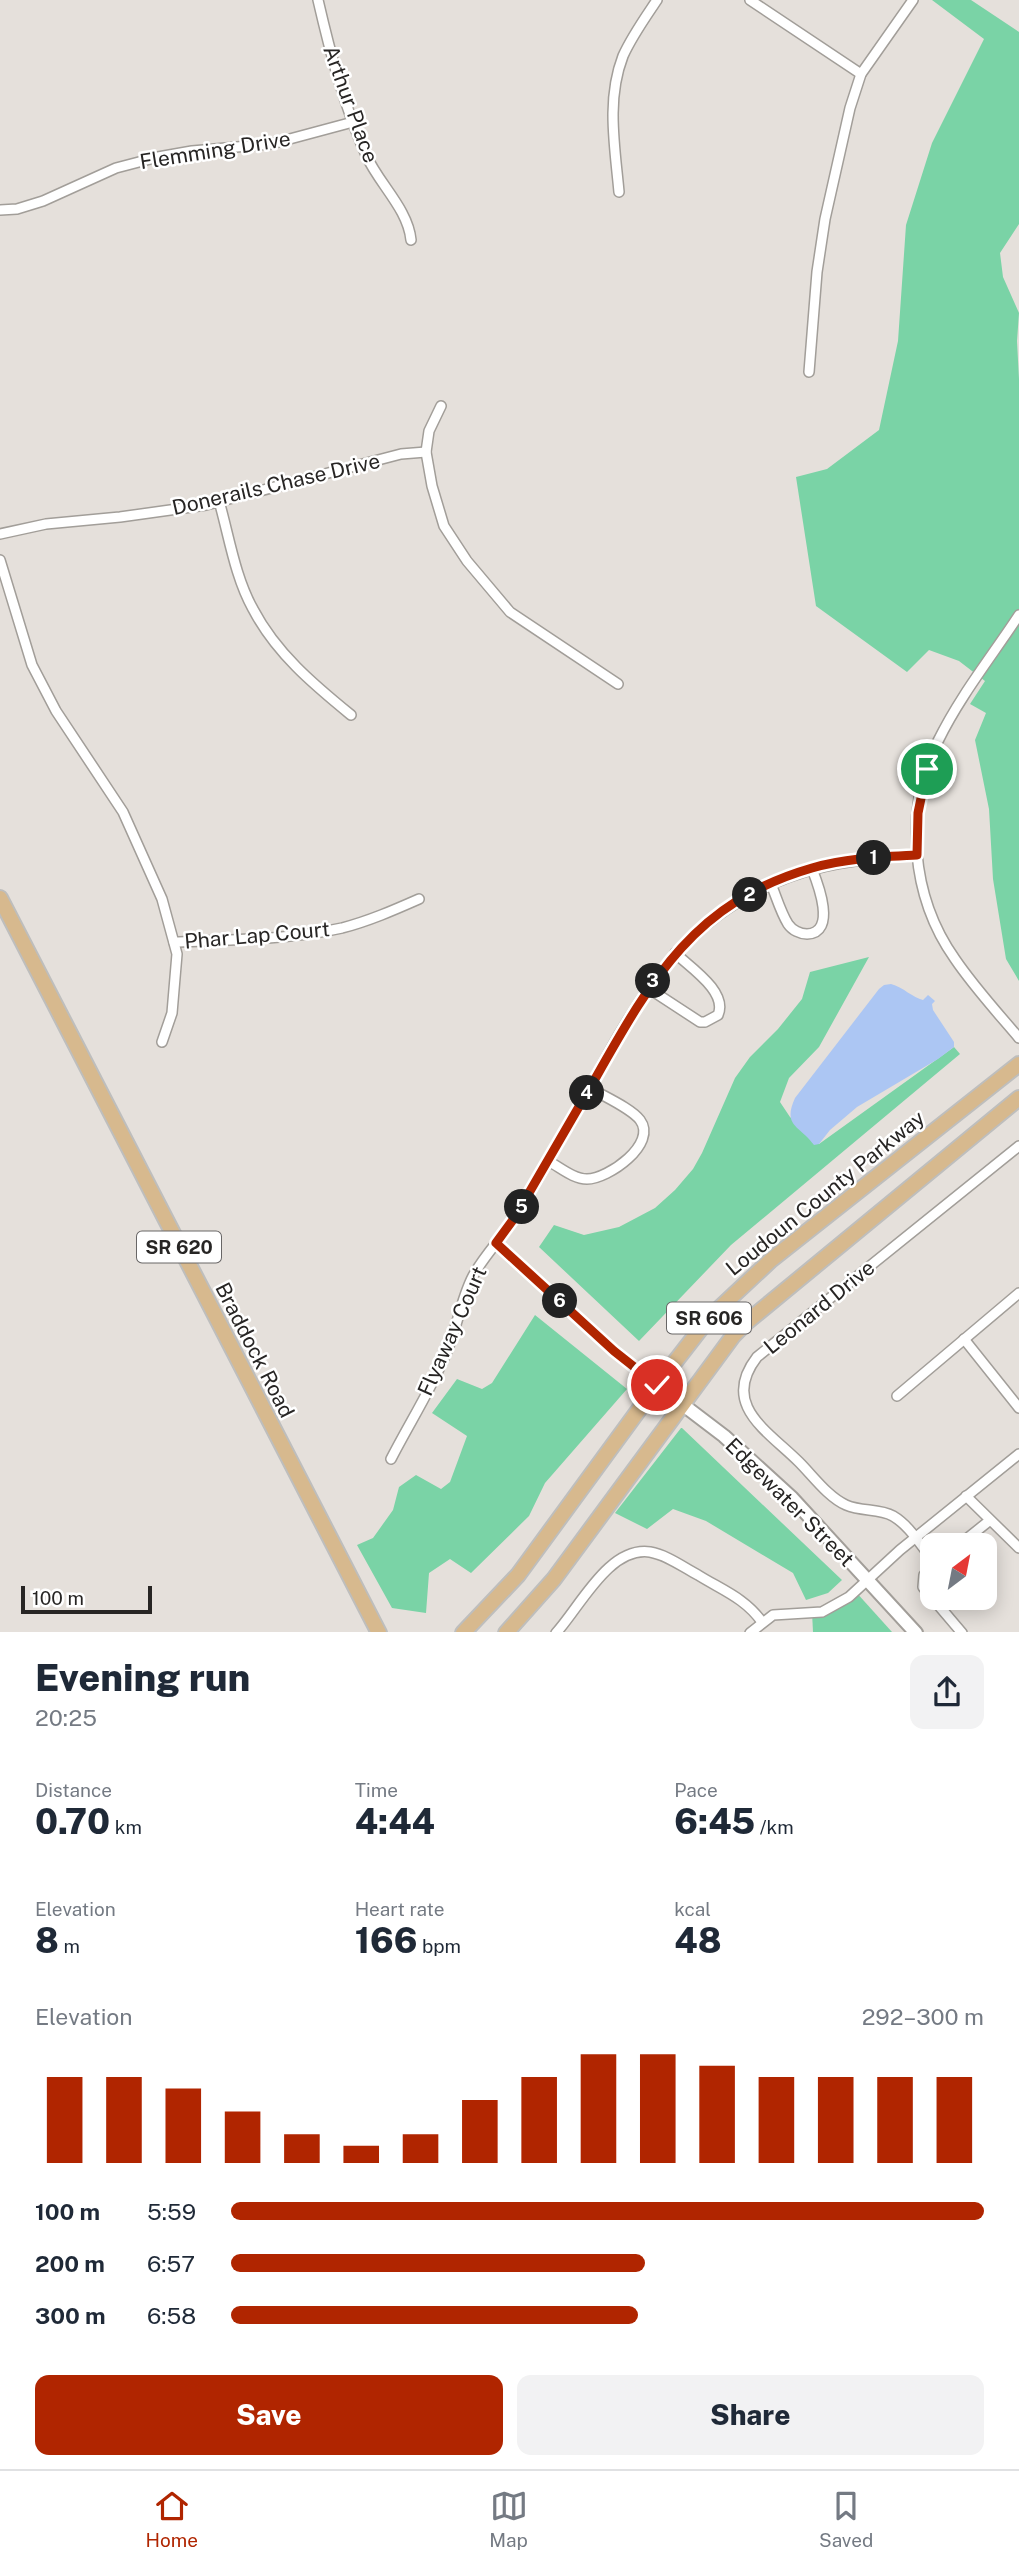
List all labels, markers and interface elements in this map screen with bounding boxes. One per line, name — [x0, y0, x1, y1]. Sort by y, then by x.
street label: Arthur Place — [318, 42, 384, 166]
street label: Flemming Drive — [138, 126, 292, 174]
street label: Donerails Chase Drive — [170, 448, 382, 520]
pin — [897, 739, 957, 799]
icon: arrive — [908, 750, 946, 788]
pin: 1 — [856, 840, 892, 876]
text: 1 — [869, 846, 878, 868]
pin: 2 — [732, 878, 768, 912]
text: 2 — [743, 883, 756, 905]
street label: Phar Lap Court — [183, 916, 331, 954]
pin: 3 — [636, 964, 670, 998]
text: 3 — [646, 969, 659, 991]
pin: 4 — [570, 1076, 604, 1110]
text: 4 — [580, 1081, 593, 1103]
street label: Loudoun County Parkway — [721, 1105, 929, 1281]
pin: 5 — [504, 1190, 540, 1224]
text: 5 — [515, 1195, 528, 1217]
road number: SR 620 — [137, 1232, 221, 1262]
street label: Leonard Drive — [759, 1255, 879, 1359]
street label: Flyaway Court — [412, 1262, 492, 1400]
street label: Braddock Road — [210, 1278, 300, 1422]
pin: 6 — [542, 1284, 578, 1318]
text: 6 — [553, 1289, 566, 1311]
road number: SR 606 — [667, 1302, 751, 1334]
pin — [627, 1355, 687, 1415]
icon: check — [638, 1366, 676, 1404]
street label: Edgewater Street — [720, 1432, 860, 1572]
north arrow — [920, 1533, 998, 1610]
map controls — [920, 1533, 997, 1610]
scale bar — [21, 1584, 152, 1615]
text: 100 m — [32, 1587, 84, 1609]
text: Evening run — [35, 1655, 250, 1700]
button: share — [910, 1655, 984, 1729]
text: 20:25 — [35, 1704, 97, 1731]
text: Distance — [35, 1779, 112, 1801]
text: Time — [355, 1779, 398, 1801]
text: Pace — [674, 1779, 718, 1801]
text: 0.70 — [35, 1801, 110, 1842]
text: 4:44 — [355, 1801, 435, 1842]
text: 6:45 — [674, 1801, 755, 1842]
text: km — [110, 1816, 142, 1838]
text: /km — [755, 1816, 794, 1838]
text: Elevation — [35, 1898, 116, 1920]
text: Heart rate — [355, 1898, 444, 1920]
text: kcal — [674, 1898, 711, 1920]
text: 8 — [35, 1920, 59, 1961]
text: 166 — [355, 1920, 417, 1961]
text: 48 — [674, 1920, 722, 1961]
text: m — [59, 1935, 80, 1957]
text: bpm — [417, 1935, 461, 1957]
text: Elevation — [35, 2003, 133, 2030]
text: 292–300 m — [862, 2003, 984, 2030]
text: 100 m — [35, 2198, 100, 2225]
text: 5:59 — [147, 2198, 196, 2225]
text: 200 m — [35, 2250, 105, 2277]
text: 6:57 — [147, 2250, 195, 2277]
text: 300 m — [35, 2302, 106, 2329]
text: 6:58 — [147, 2302, 196, 2329]
button: Save — [35, 2375, 503, 2455]
button: Share — [517, 2375, 984, 2455]
tab: Home — [146, 2487, 198, 2551]
tab: Map — [489, 2487, 528, 2551]
tab: Saved — [819, 2487, 873, 2551]

